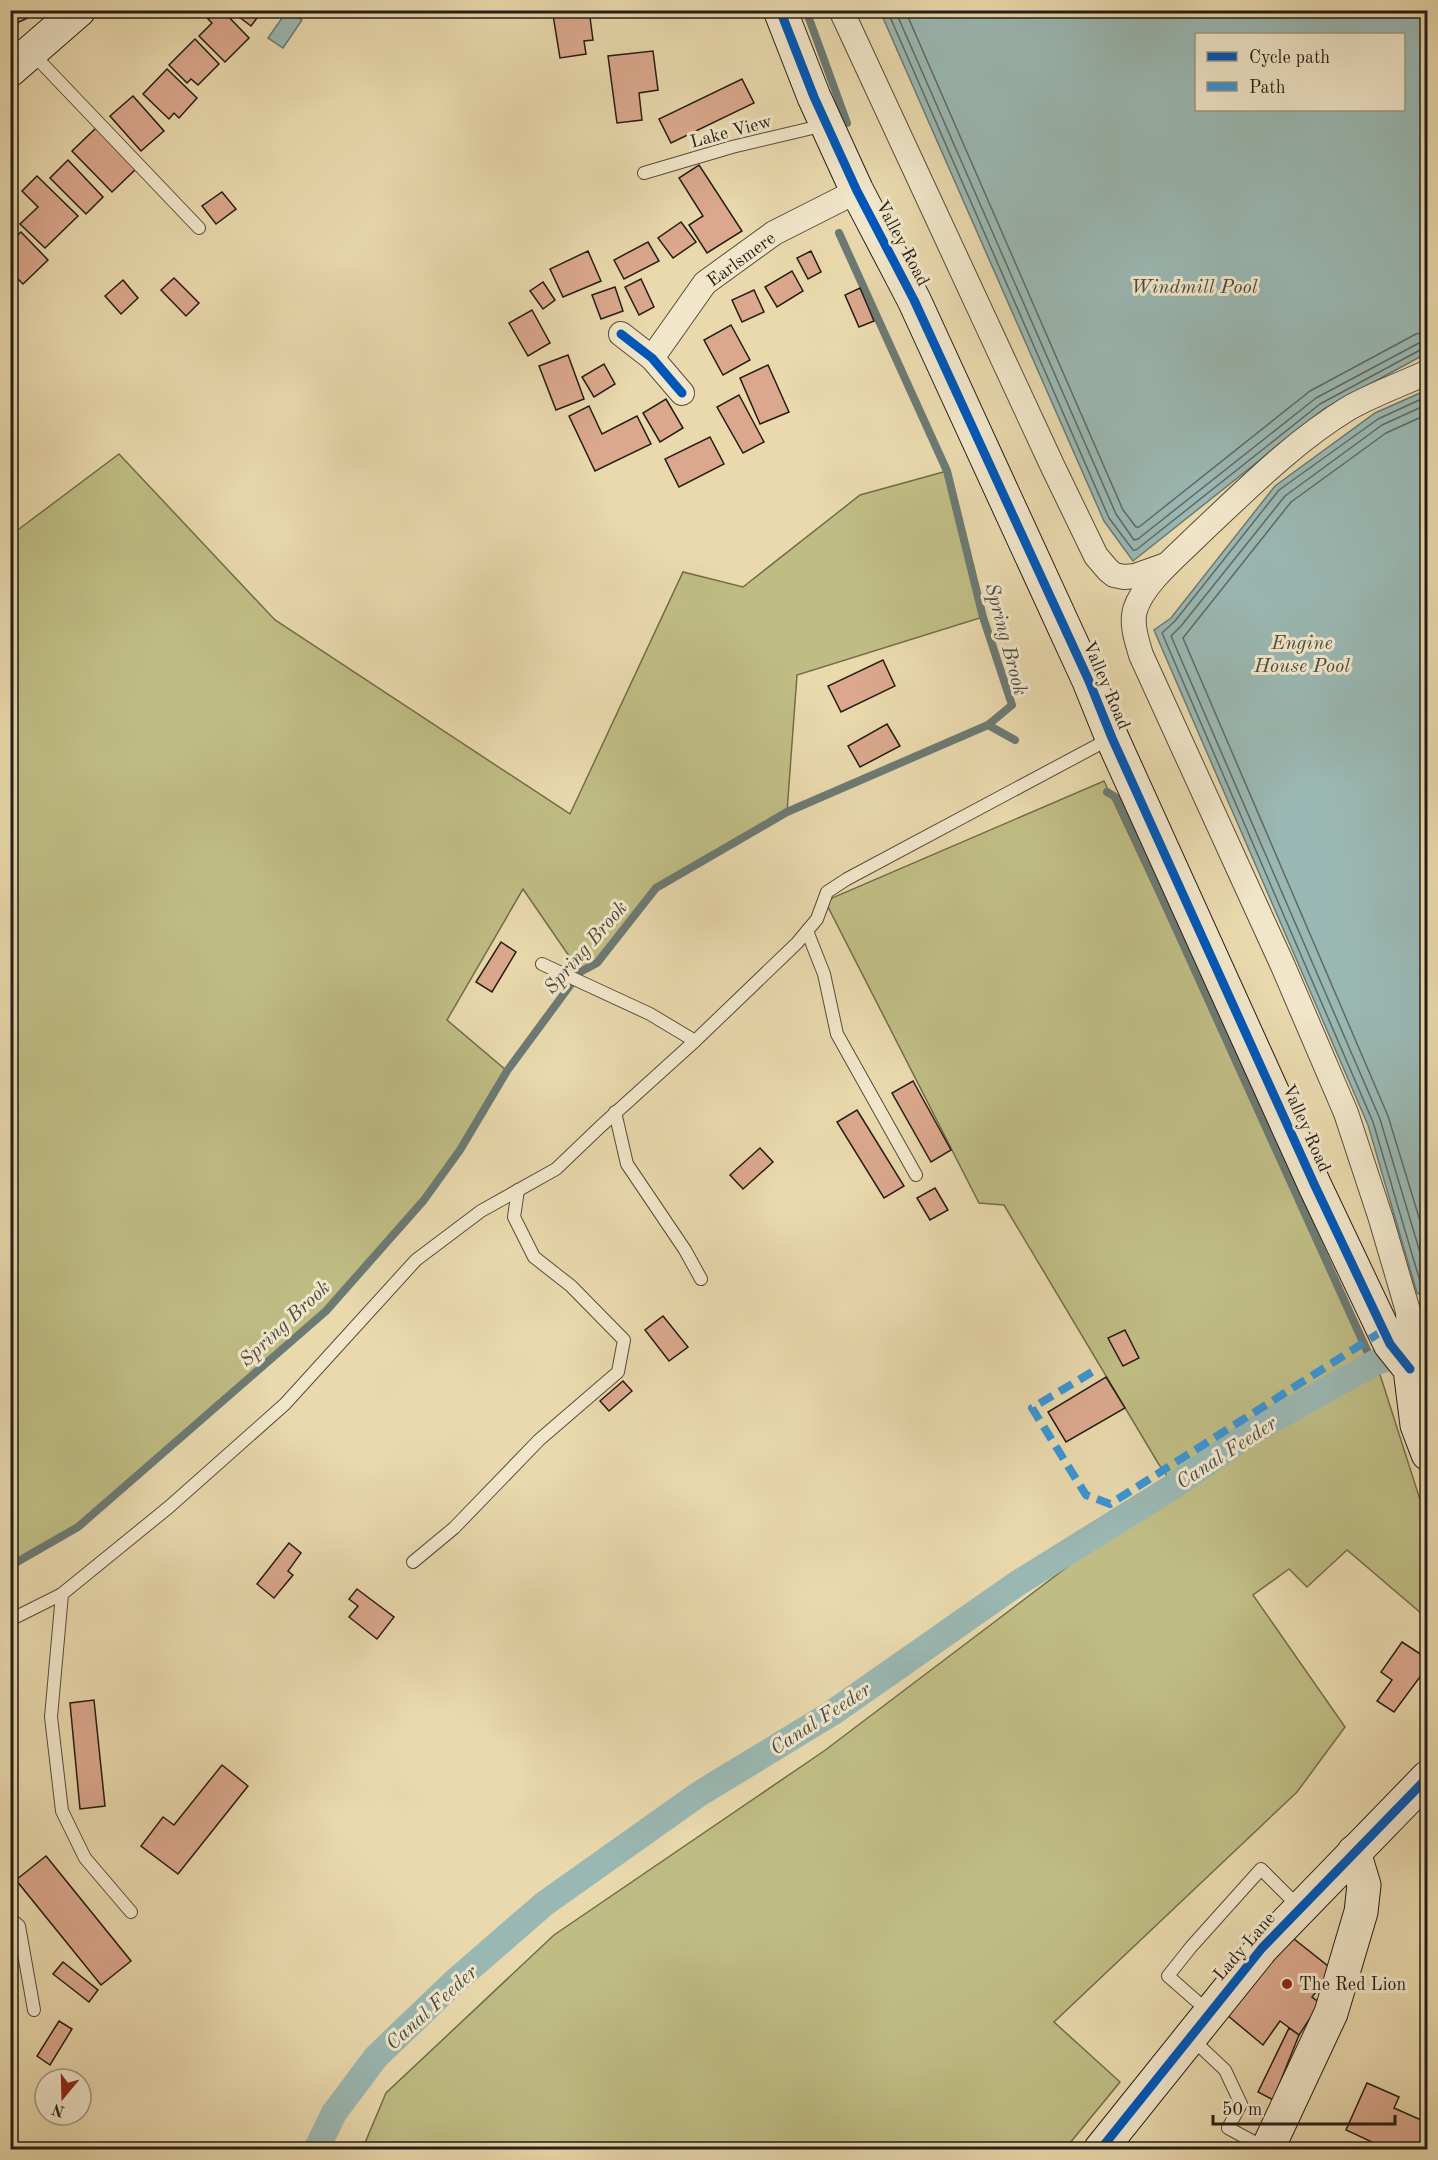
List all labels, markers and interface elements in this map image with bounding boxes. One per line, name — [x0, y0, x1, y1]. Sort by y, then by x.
legend — [1195, 33, 1405, 111]
text: Cycle path — [1249, 49, 1330, 67]
text: Path — [1249, 79, 1286, 97]
street label: Lake View — [688, 112, 774, 152]
street label: Valley Road — [872, 198, 932, 289]
street label: Earlsmere — [704, 229, 779, 290]
water label: Windmill Pool — [1131, 278, 1258, 298]
water label: Spring Brook — [980, 581, 1030, 698]
water label: Engine House Pool — [1253, 634, 1350, 677]
street label: Valley Road — [1079, 639, 1133, 732]
water label: Spring Brook — [541, 898, 632, 999]
street label: Valley Road — [1279, 1082, 1333, 1175]
water label: Spring Brook — [236, 1278, 335, 1371]
water label: Canal Feeder — [1173, 1414, 1281, 1493]
water label: Canal Feeder — [767, 1680, 875, 1759]
street label: Lady Lane — [1210, 1909, 1279, 1984]
water label: Canal Feeder — [383, 1962, 482, 2054]
place label: The Red Lion — [1299, 1976, 1406, 1994]
marker: The Red Lion — [1280, 1977, 1294, 1991]
north arrow — [33, 2067, 93, 2127]
scale bar — [1213, 2088, 1394, 2126]
text: N — [50, 2099, 67, 2119]
text: 50 m — [1222, 2101, 1262, 2119]

